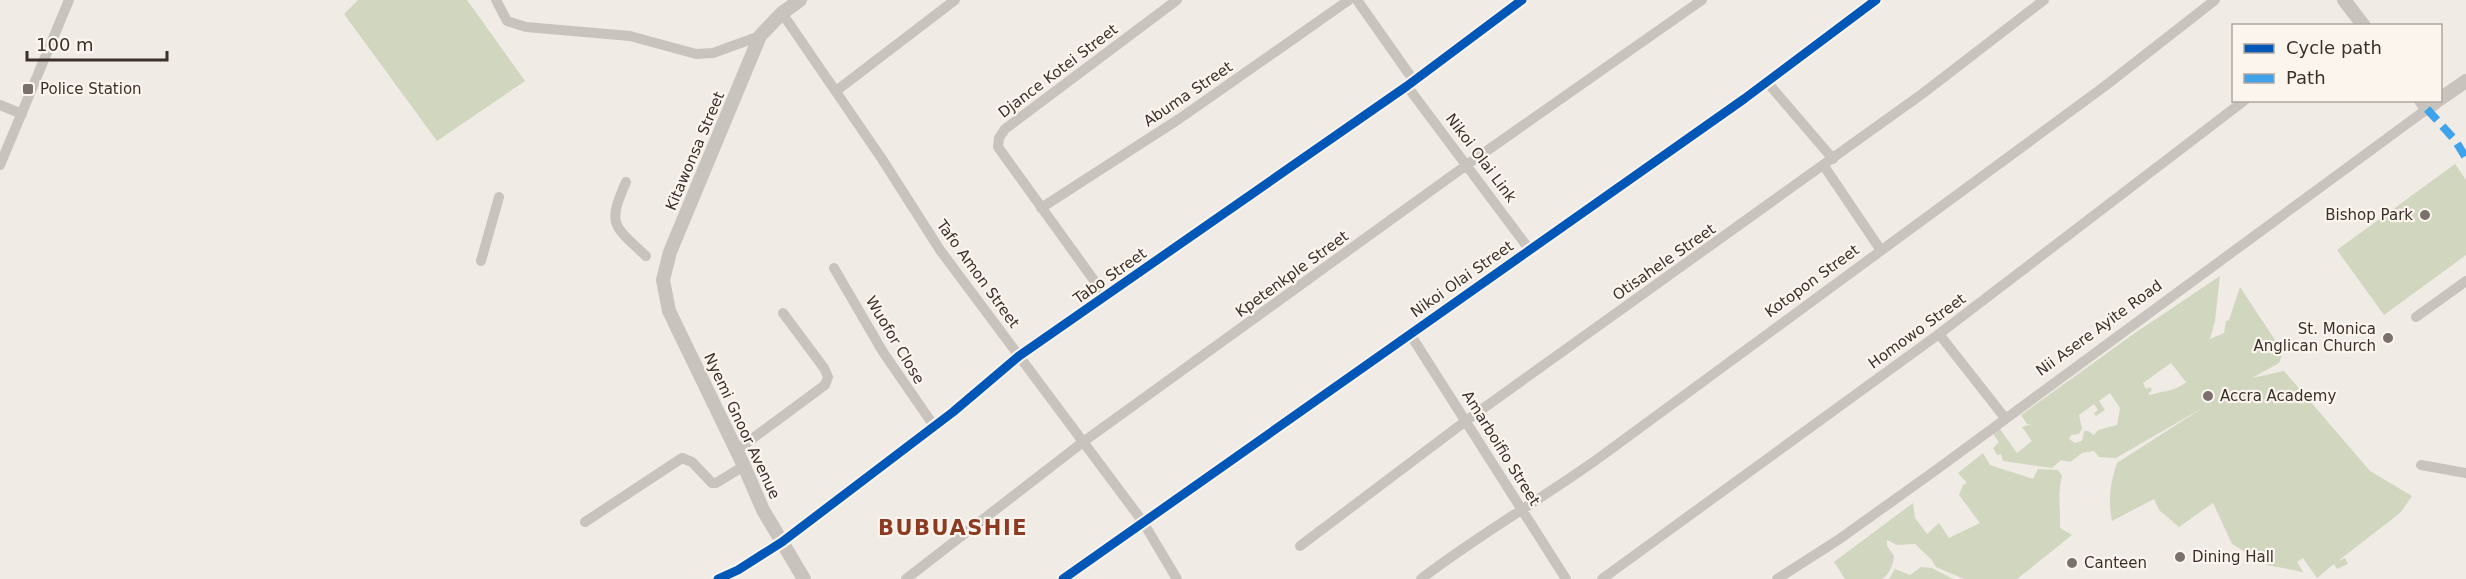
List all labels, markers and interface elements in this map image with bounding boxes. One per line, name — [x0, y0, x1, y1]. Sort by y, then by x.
street label: Djance Kotei Street — [995, 20, 1121, 122]
scale bar — [27, 24, 166, 62]
legend — [2232, 24, 2442, 102]
text: 100 m — [36, 34, 94, 55]
text: Cycle path — [2286, 37, 2382, 58]
street label: Abuma Street — [1140, 58, 1236, 130]
text: Path — [2286, 67, 2326, 88]
place label: Police Station — [40, 80, 142, 98]
marker: Police Station — [21, 82, 35, 96]
street label: Kitawonsa Street — [662, 89, 728, 213]
street label: Nikoi Olai Link — [1442, 110, 1520, 206]
place label: Bishop Park — [2325, 206, 2413, 224]
marker: Bishop Park — [2418, 208, 2432, 222]
street label: Tafo Amon Street — [932, 216, 1023, 332]
street label: Otisahele Street — [1609, 220, 1719, 304]
street label: Kpetenkple Street — [1232, 227, 1352, 321]
street label: Nikoi Olai Street — [1407, 237, 1517, 321]
street label: Kotopon Street — [1761, 241, 1863, 321]
street label: Tabo Street — [1069, 244, 1150, 308]
street label: Nii Asere Ayite Road — [2033, 276, 2165, 380]
street label: Homowo Street — [1865, 290, 1969, 372]
street label: Wuofor Close — [862, 293, 928, 387]
place label: St. Monica Anglican Church — [2254, 320, 2376, 355]
marker: St. Monica Anglican Church — [2381, 331, 2395, 345]
street label: Nyemi Gnoor Avenue — [700, 350, 784, 502]
street label: Amarboifio Street — [1458, 387, 1544, 509]
place label: Accra Academy — [2220, 387, 2336, 405]
marker: Accra Academy — [2201, 389, 2215, 403]
district label: BUBUASHIE — [878, 516, 1028, 540]
place label: Dining Hall — [2192, 548, 2274, 566]
marker: Dining Hall — [2173, 550, 2187, 564]
place label: Canteen — [2084, 554, 2147, 572]
marker: Canteen — [2065, 556, 2079, 570]

